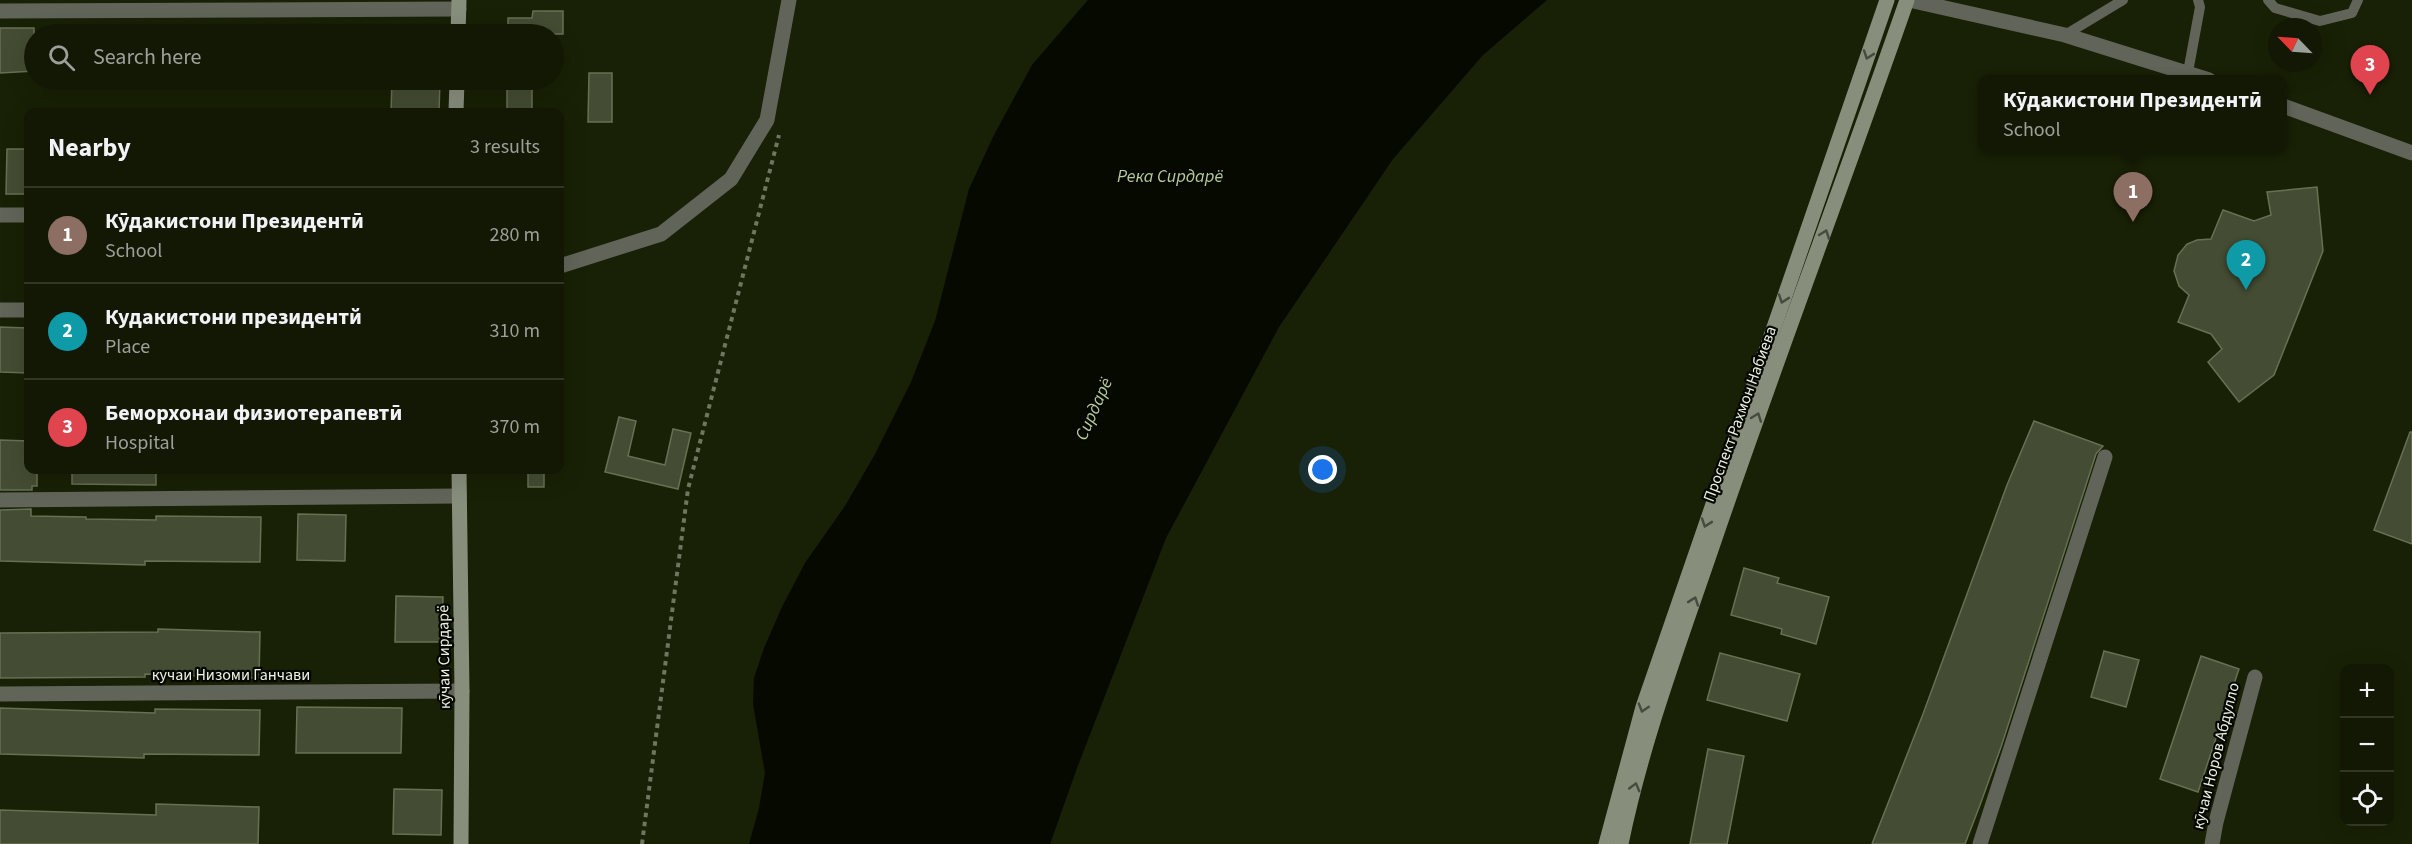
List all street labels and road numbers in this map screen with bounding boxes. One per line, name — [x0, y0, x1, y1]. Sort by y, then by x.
street label: Проспект Рахмон Набиева — [1698, 323, 1782, 505]
street label: кӯчаи Сирдарё — [432, 605, 456, 709]
street label: кучаи Низоми Ганчави — [152, 664, 310, 686]
street label: кӯчаи Норов Абдулло — [2187, 680, 2245, 832]

